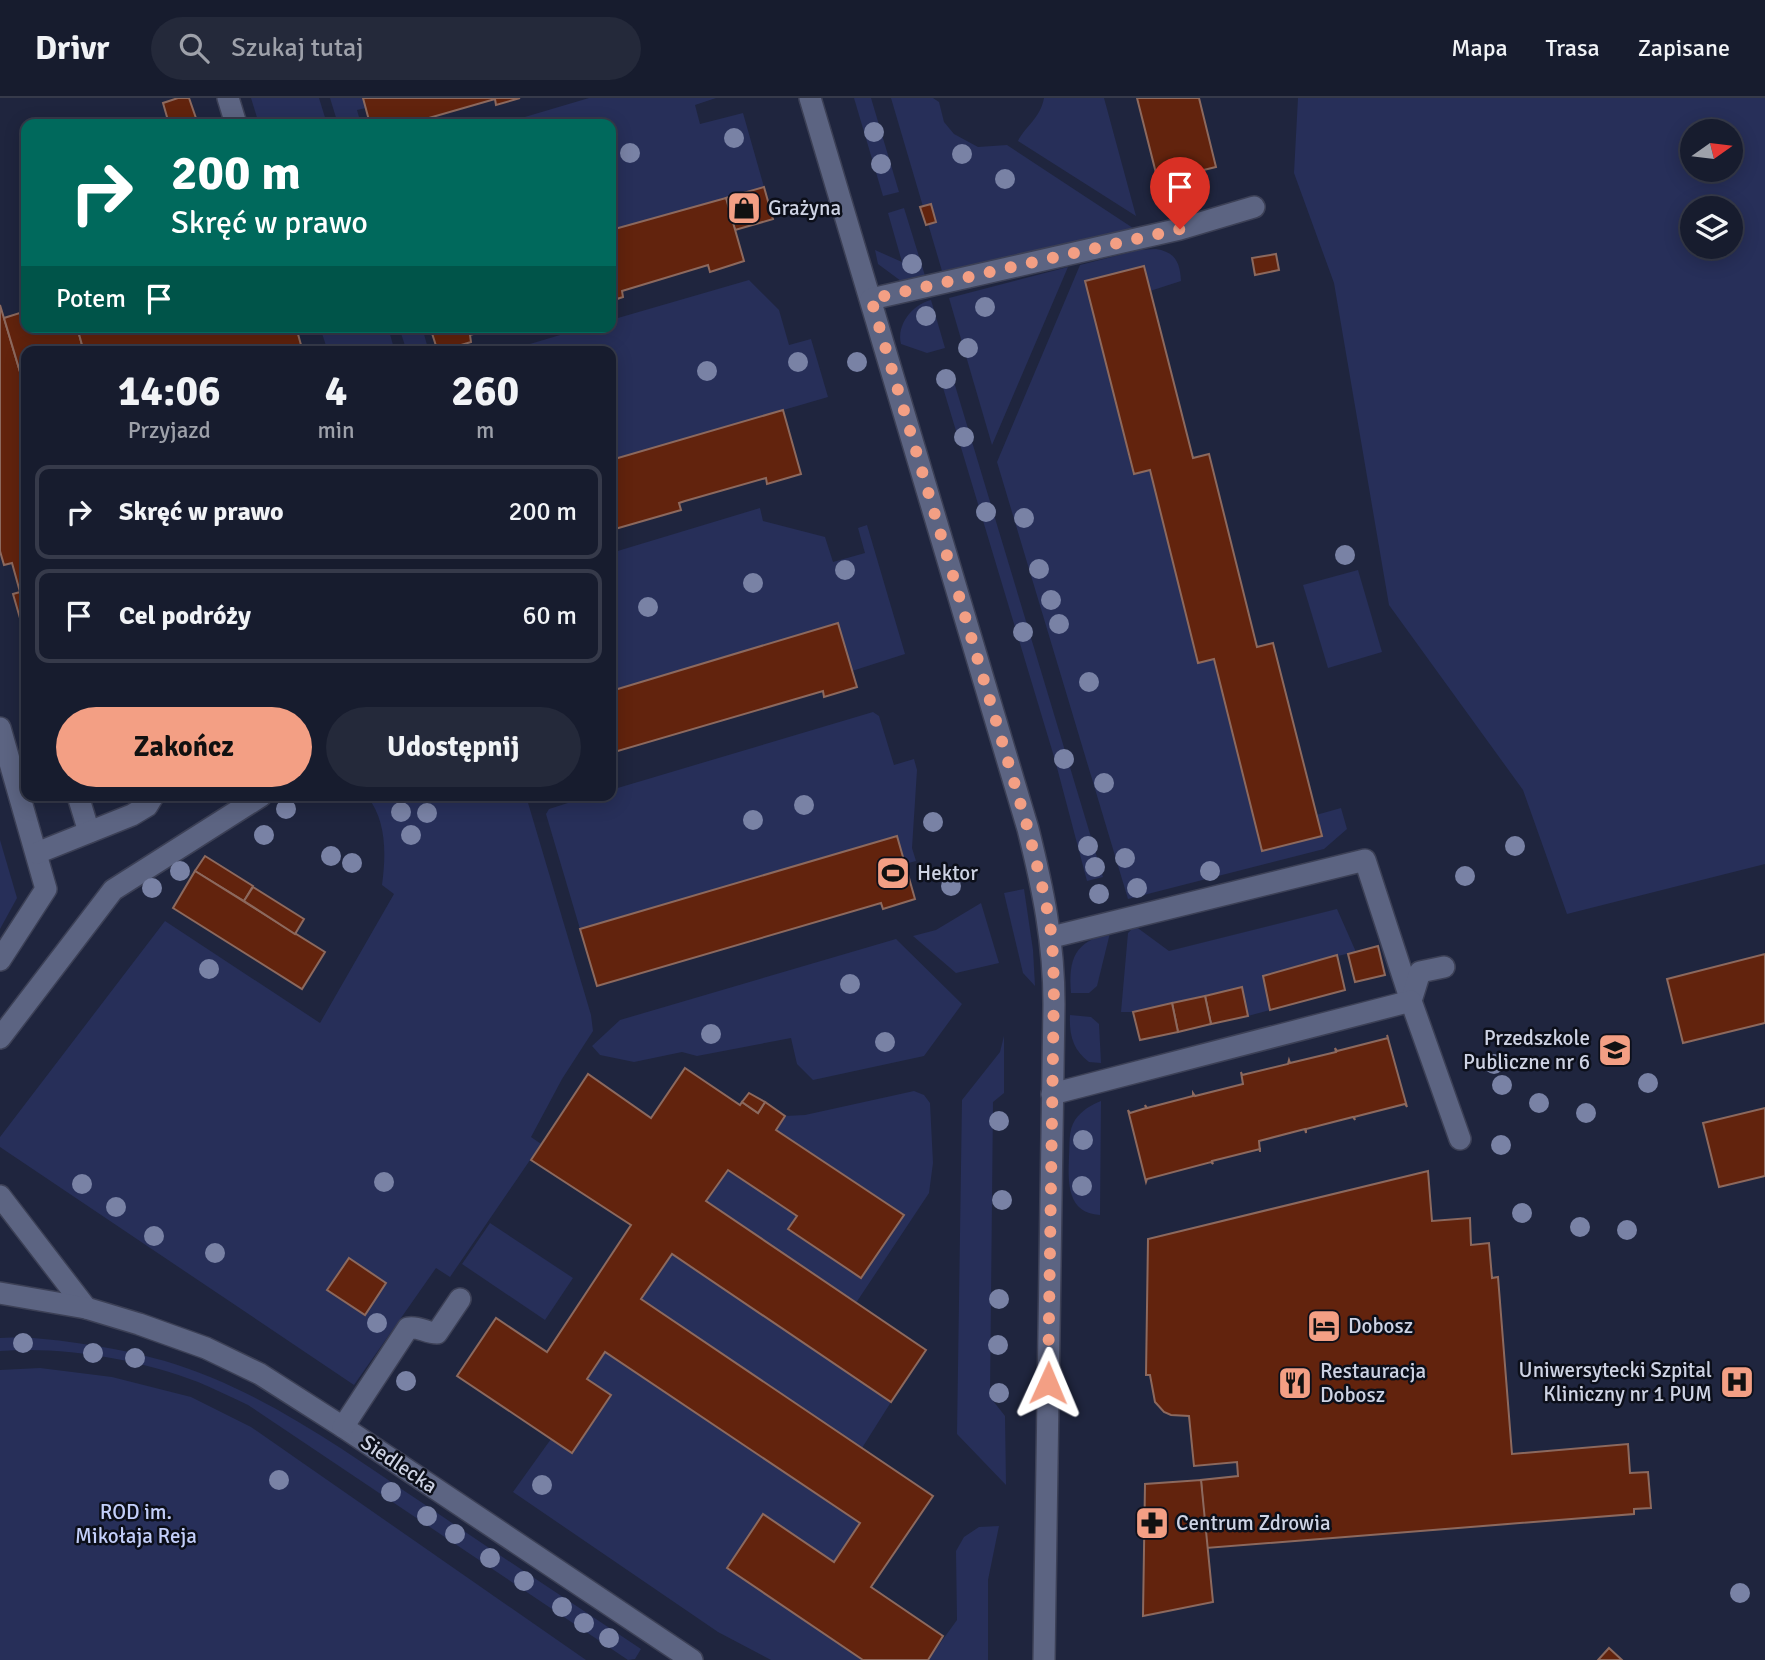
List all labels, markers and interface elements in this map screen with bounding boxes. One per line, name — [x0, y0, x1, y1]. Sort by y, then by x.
search box — [151, 17, 641, 80]
text: Drivr — [35, 28, 109, 69]
icon: search — [175, 29, 213, 67]
text: Szukaj tutaj — [231, 32, 364, 64]
text: Mapa — [1451, 33, 1508, 63]
text: Trasa — [1546, 33, 1600, 63]
text: Zapisane — [1638, 33, 1730, 63]
north arrow — [1680, 119, 1743, 182]
map controls — [1680, 119, 1743, 259]
text: 200 m — [171, 143, 301, 203]
icon: right — [56, 147, 147, 238]
pin — [1150, 157, 1210, 229]
icon: arrive — [1161, 168, 1199, 206]
shop icon: Grażyna — [725, 189, 763, 227]
place label: Grażyna — [768, 195, 841, 221]
button: layers — [1680, 196, 1743, 259]
text: Skręć w prawo — [171, 203, 368, 242]
icon: arrive — [140, 280, 178, 318]
text: Potem — [56, 283, 126, 315]
text: 14:06 — [118, 366, 221, 417]
text: 4 — [325, 366, 347, 417]
text: 260 — [451, 366, 519, 417]
text: Przyjazd — [128, 416, 211, 445]
text: min — [317, 416, 355, 445]
text: m — [476, 416, 494, 445]
icon: right — [60, 493, 98, 531]
text: Skręć w prawo — [119, 496, 284, 528]
text: 200 m — [508, 496, 577, 528]
icon: arrive — [60, 597, 98, 635]
text: Cel podróży — [119, 600, 251, 632]
text: 60 m — [522, 600, 577, 632]
button: Zakończ — [56, 707, 312, 787]
button: Udostępnij — [326, 707, 581, 787]
sports icon: Hektor — [874, 854, 912, 892]
place label: Hektor — [917, 860, 978, 886]
place label: Przedszkole Publiczne nr 6 — [1463, 1025, 1590, 1075]
school or university icon: Przedszkole Publiczne nr 6 — [1596, 1031, 1634, 1069]
hotel icon: Dobosz — [1305, 1307, 1343, 1345]
place label: Dobosz — [1348, 1313, 1413, 1339]
position arrow — [1011, 1346, 1085, 1420]
place label: Uniwersytecki Szpital Kliniczny nr 1 PUM — [1519, 1357, 1712, 1407]
place label: Restauracja Dobosz — [1320, 1358, 1426, 1408]
hospital icon: Uniwersytecki Szpital Kliniczny nr 1 PUM — [1718, 1363, 1756, 1401]
restaurant icon: Restauracja Dobosz — [1276, 1364, 1314, 1402]
street label: Siedlecka — [356, 1429, 442, 1499]
park label: ROD im. Mikołaja Reja — [75, 1499, 197, 1549]
pharmacy icon: Centrum Zdrowia — [1133, 1504, 1171, 1542]
place label: Centrum Zdrowia — [1176, 1510, 1331, 1536]

